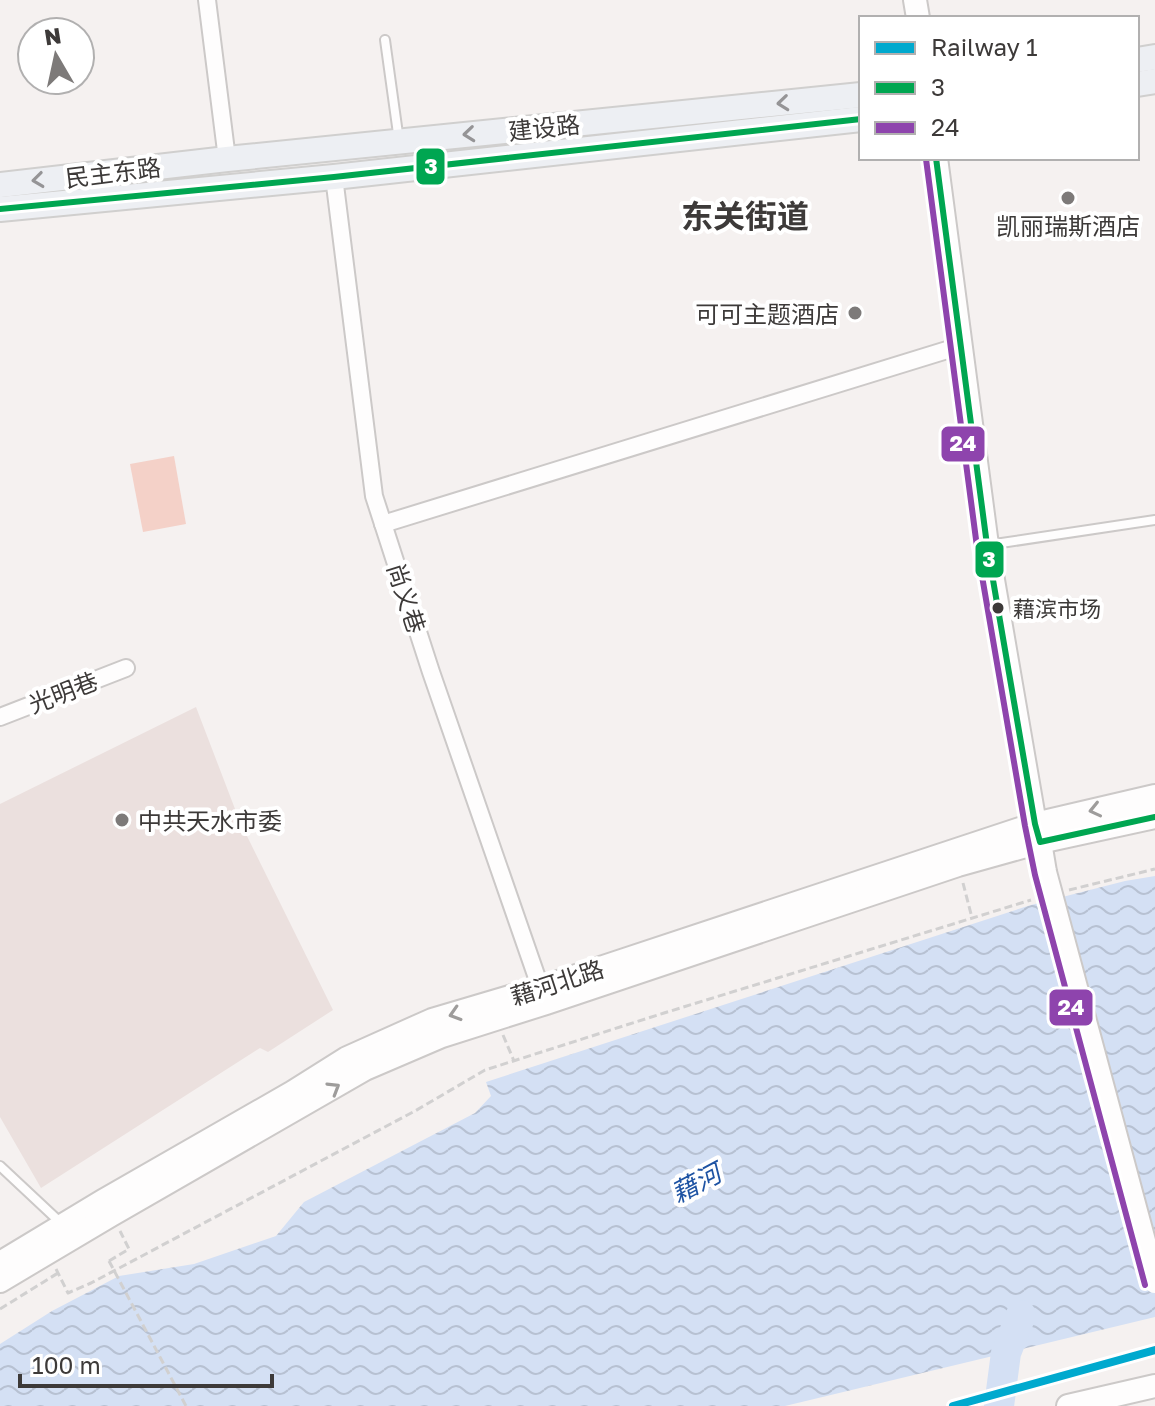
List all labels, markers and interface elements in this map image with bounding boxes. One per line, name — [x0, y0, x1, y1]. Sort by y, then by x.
north arrow — [16, 16, 96, 96]
legend — [859, 16, 1139, 160]
text: N — [42, 21, 63, 50]
text: Railway 1 — [931, 32, 1038, 61]
text: 3 — [931, 72, 945, 101]
one-way arrow — [776, 94, 789, 111]
street label: 建设路 — [507, 109, 581, 145]
text: 24 — [931, 112, 960, 141]
one-way arrow — [462, 126, 475, 143]
line badge: 3 — [415, 147, 446, 186]
street label: 民主东路 — [64, 152, 162, 192]
text: 3 — [424, 152, 438, 179]
one-way arrow — [31, 172, 44, 189]
marker: 凯丽瑞斯酒店 — [1059, 189, 1077, 207]
district label: 东关街道 — [681, 197, 809, 235]
place label: 凯丽瑞斯酒店 — [996, 211, 1140, 240]
place label: 可可主题酒店 — [695, 299, 839, 328]
marker: 可可主题酒店 — [846, 304, 864, 322]
line badge: 24 — [940, 425, 986, 463]
text: 24 — [949, 429, 977, 456]
line badge: 3 — [974, 540, 1005, 579]
text: 3 — [982, 545, 996, 572]
street label: 尚义巷 — [382, 559, 432, 637]
place label: 藉滨市场 — [1013, 595, 1101, 622]
marker: 藉滨市场 — [990, 600, 1006, 616]
street label: 光明巷 — [24, 666, 102, 718]
one-way arrow — [1089, 801, 1102, 818]
place label: 中共天水市委 — [138, 806, 282, 835]
marker: 中共天水市委 — [113, 811, 131, 829]
street label: 藉河北路 — [507, 953, 607, 1011]
line badge: 24 — [1048, 988, 1094, 1027]
text: 24 — [1057, 993, 1085, 1020]
one-way arrow — [449, 1005, 462, 1021]
one-way arrow — [325, 1082, 340, 1098]
water label: 藉河 — [666, 1155, 731, 1209]
scale bar — [20, 1338, 272, 1388]
text: 100 m — [32, 1350, 101, 1379]

